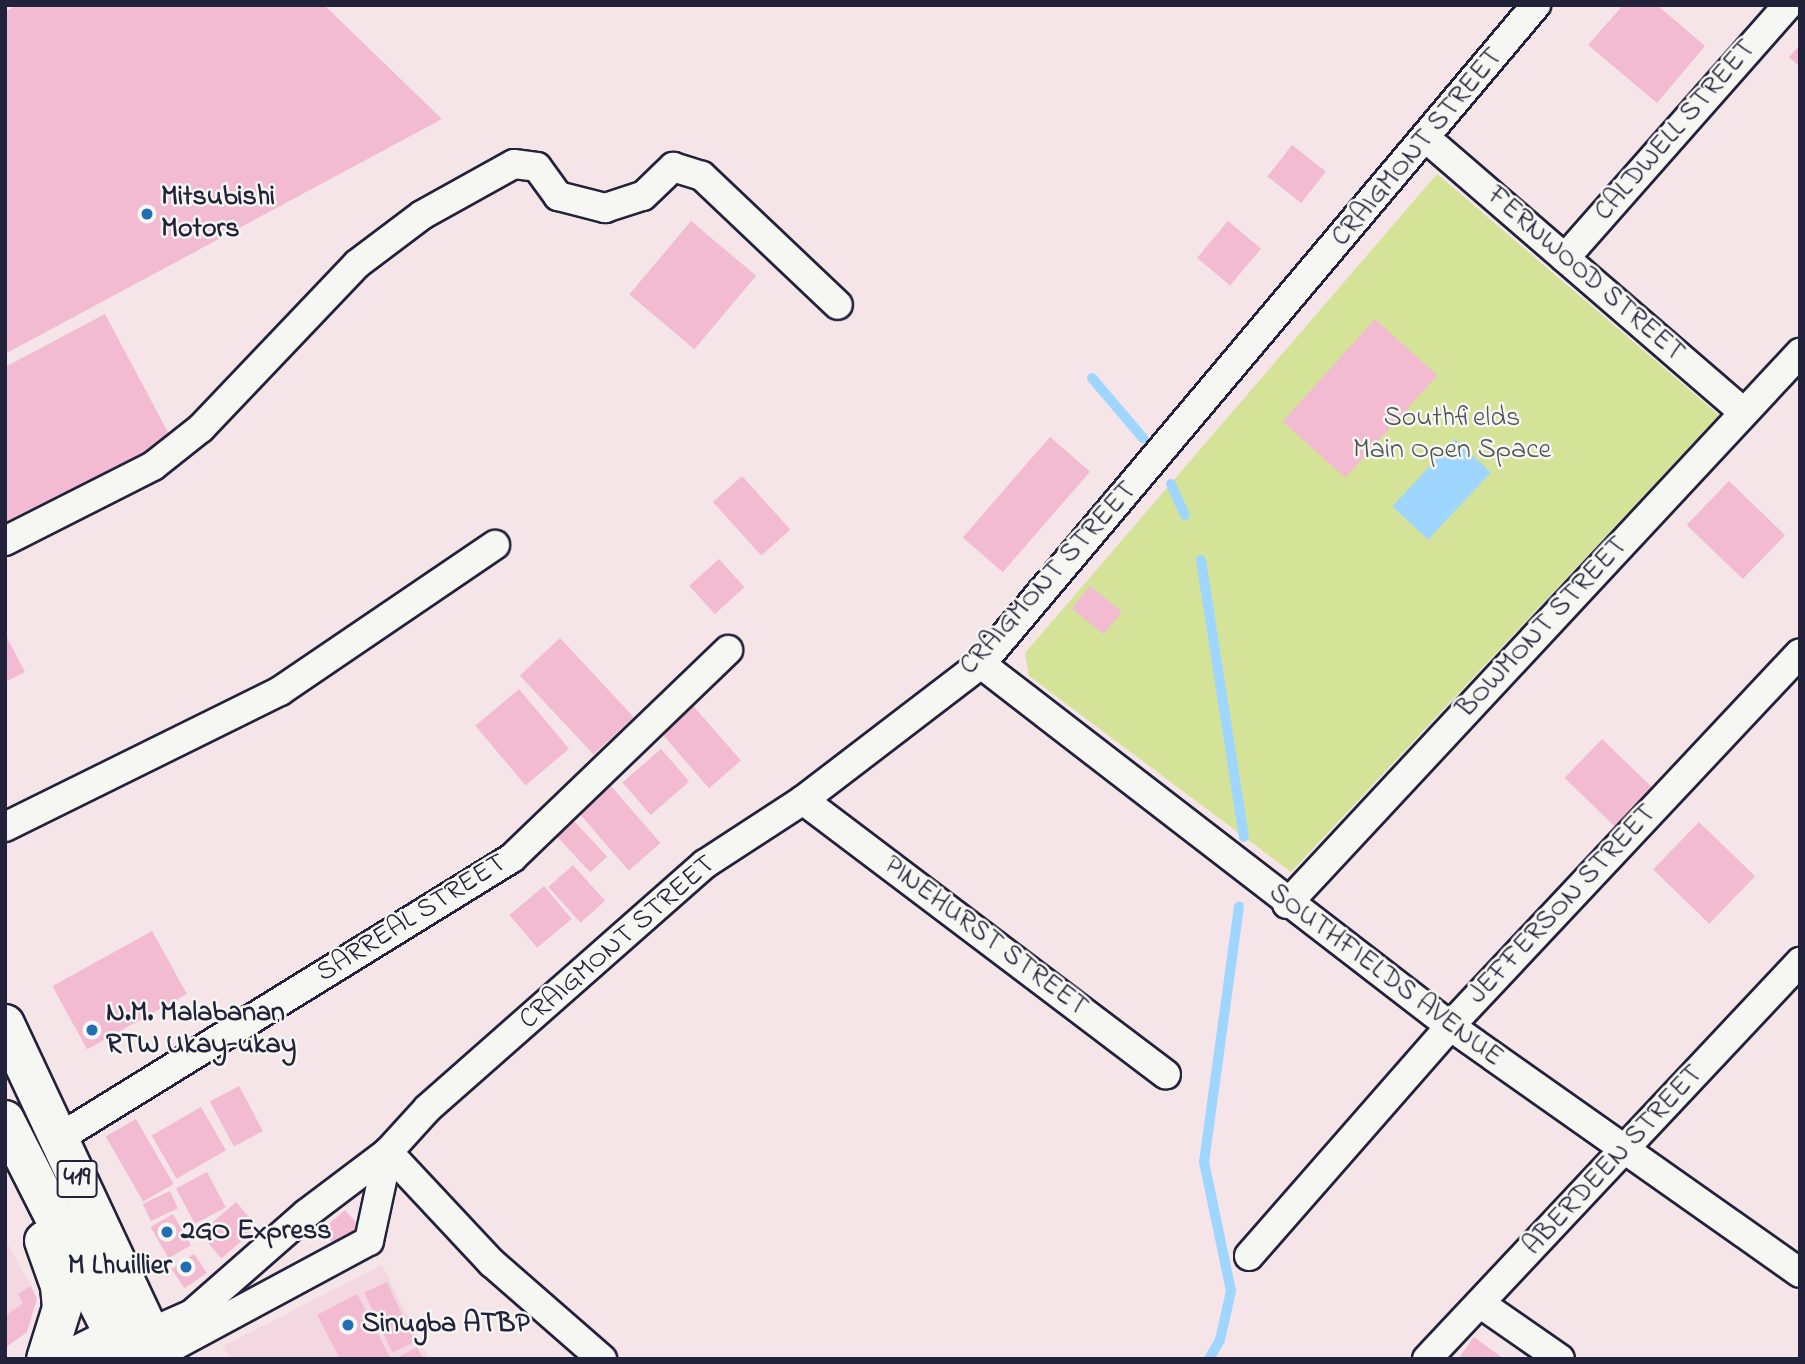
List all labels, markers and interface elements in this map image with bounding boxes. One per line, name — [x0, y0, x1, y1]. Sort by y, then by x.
street label: CALDWELL STREET — [1588, 33, 1764, 229]
street label: CRAIGMONT STREET — [1325, 42, 1511, 254]
street label: FERNWOOD STREET — [1479, 180, 1691, 370]
place label: Mitsubishi Motors — [161, 181, 275, 247]
marker: Mitsubishi Motors — [139, 206, 155, 222]
park label: Southfields Main Open Space — [1353, 402, 1551, 468]
street label: CRAIGMONT STREET — [953, 475, 1145, 683]
street label: BOWMONT STREET — [1450, 530, 1636, 726]
street label: JEFFERSON STREET — [1462, 798, 1664, 1012]
street label: SARREAL STREET — [311, 847, 513, 991]
street label: CRAIGMONT STREET — [513, 849, 723, 1037]
street label: PINEHURST STREET — [876, 849, 1094, 1025]
street label: SOUTHFIELDS AVENUE — [1261, 877, 1509, 1075]
place label: N.M. Malabanan RTW Ukay-ukay — [106, 997, 296, 1063]
marker: N.M. Malabanan RTW Ukay-ukay — [84, 1022, 100, 1038]
street label: ABERDEEN STREET — [1517, 1059, 1711, 1263]
road number: 419 — [56, 1156, 98, 1202]
place label: 2GO Express — [181, 1215, 331, 1249]
marker: 2GO Express — [159, 1224, 175, 1240]
place label: M Lhuillier — [68, 1250, 172, 1284]
marker: M Lhuillier — [178, 1259, 194, 1275]
place label: Sinugba ATBP — [362, 1308, 530, 1342]
marker: Sinugba ATBP — [340, 1317, 356, 1333]

